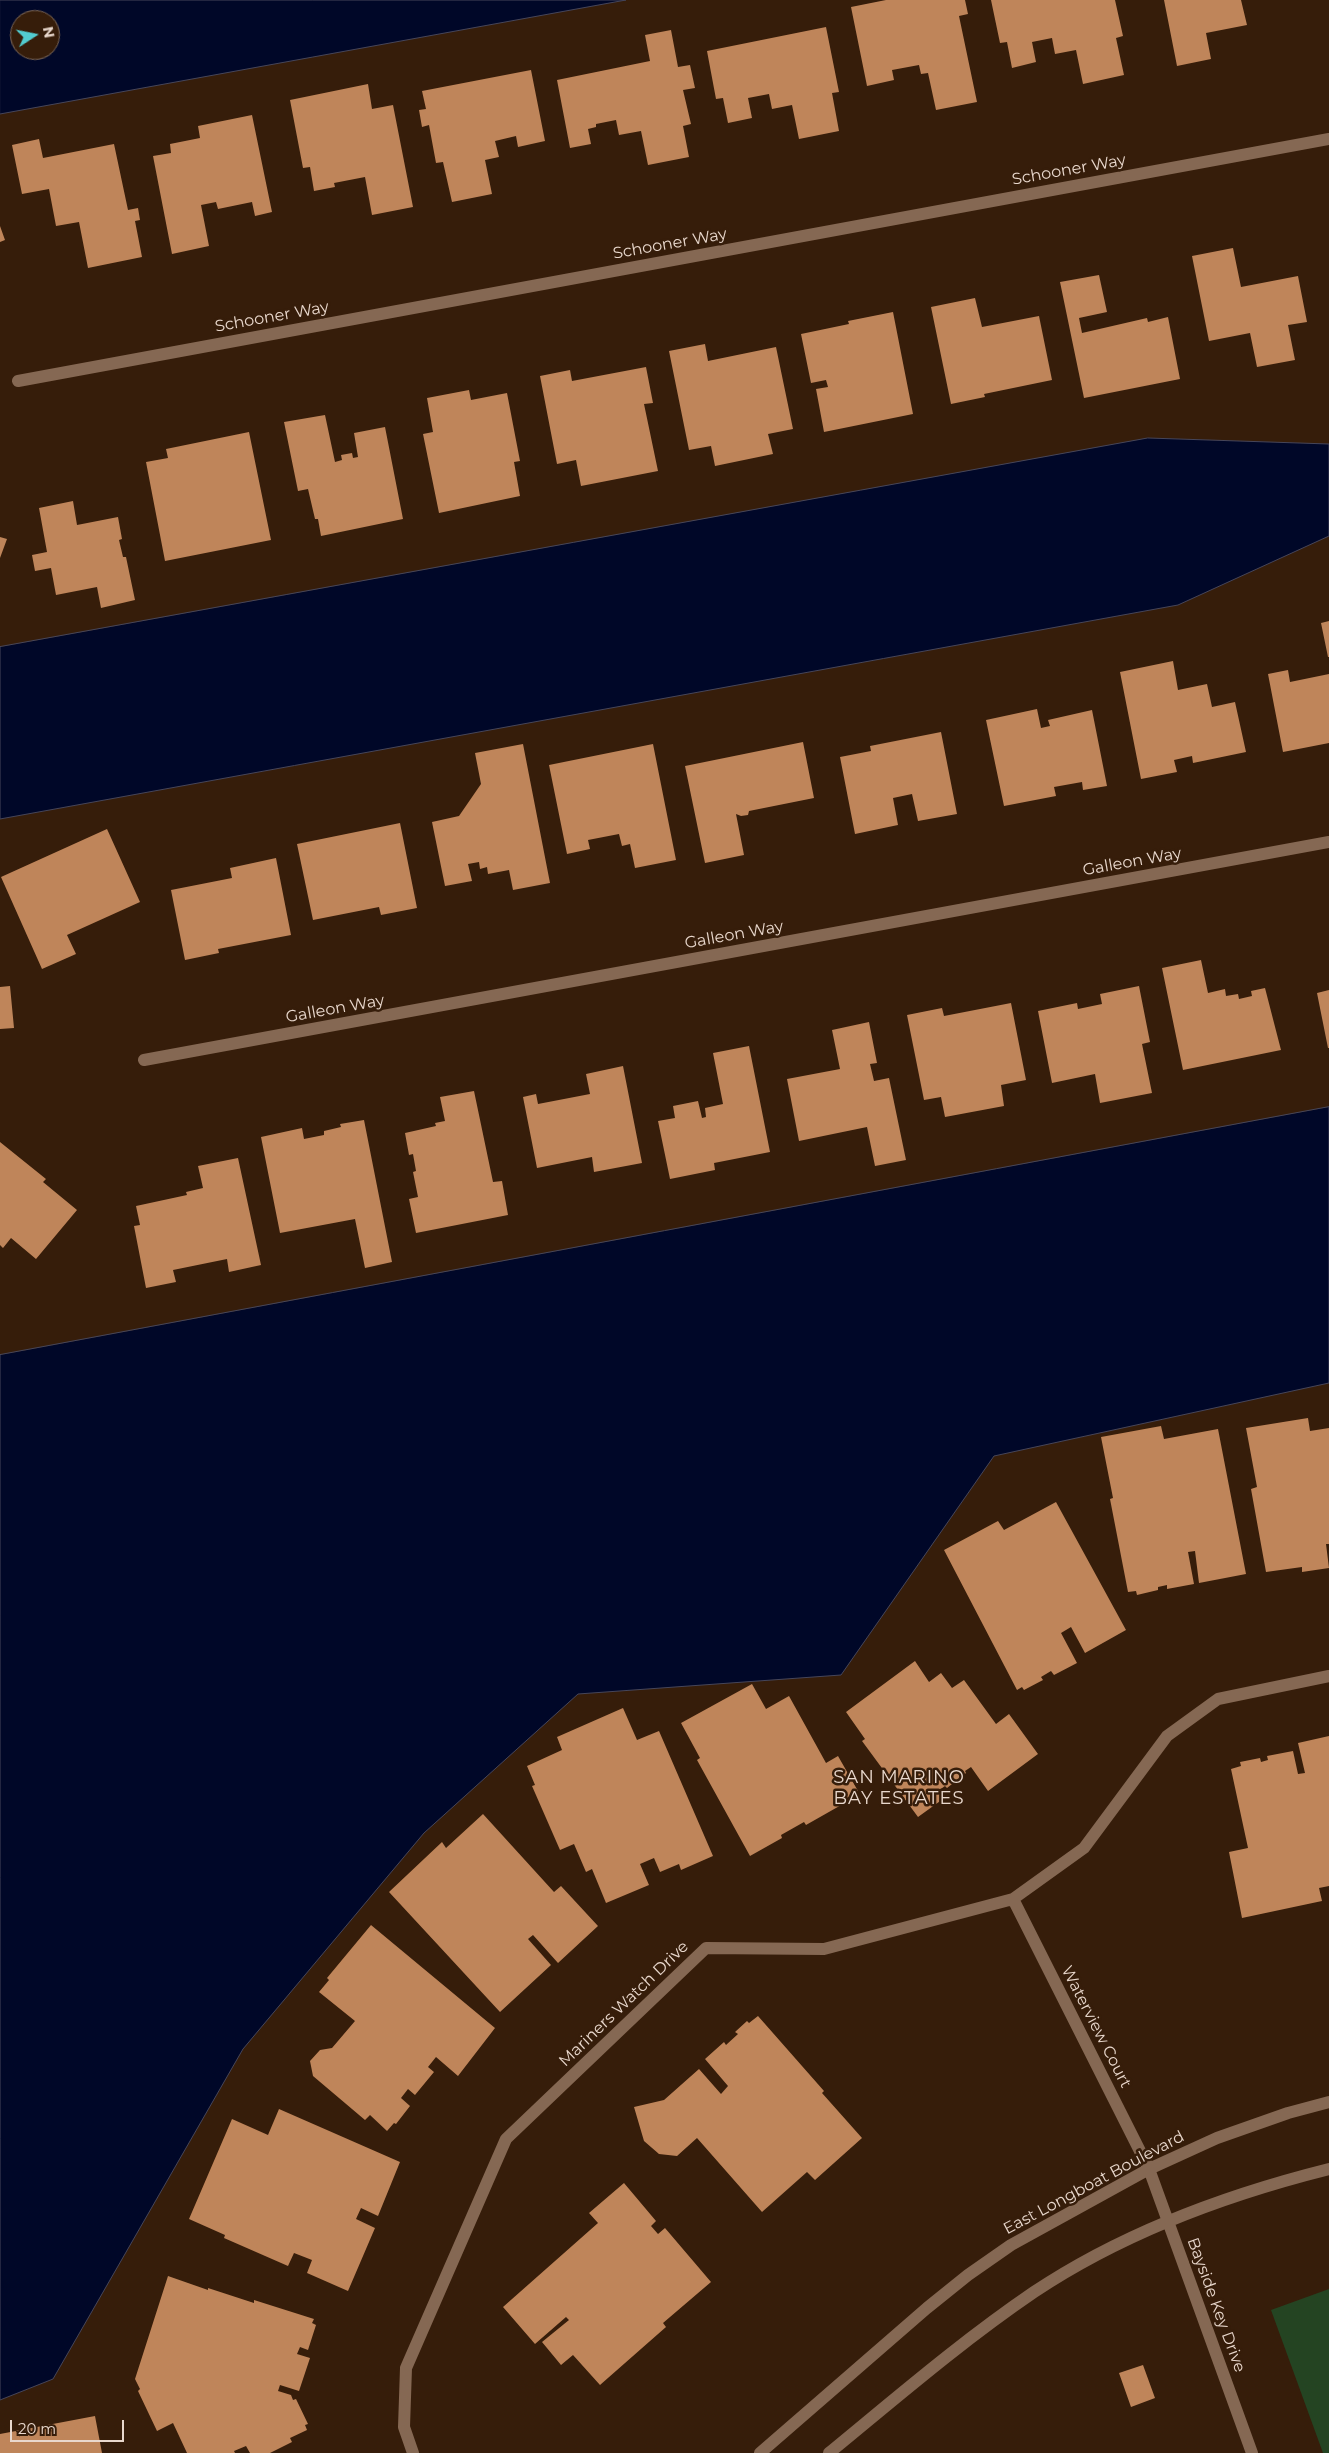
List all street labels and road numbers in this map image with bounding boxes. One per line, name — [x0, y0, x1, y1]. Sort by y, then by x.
street label: Schooner Way — [1011, 151, 1127, 189]
street label: Schooner Way — [612, 225, 728, 263]
street label: Schooner Way — [214, 298, 330, 336]
street label: Galleon Way — [1081, 844, 1183, 880]
street label: Galleon Way — [683, 917, 785, 953]
street label: Galleon Way — [284, 991, 386, 1027]
street label: Mariners Watch Drive — [555, 1937, 693, 2071]
street label: Waterview Court — [1057, 1963, 1135, 2091]
street label: East Longboat Boulevard — [1000, 2127, 1188, 2239]
street label: Bayside Key Drive — [1183, 2235, 1249, 2375]

